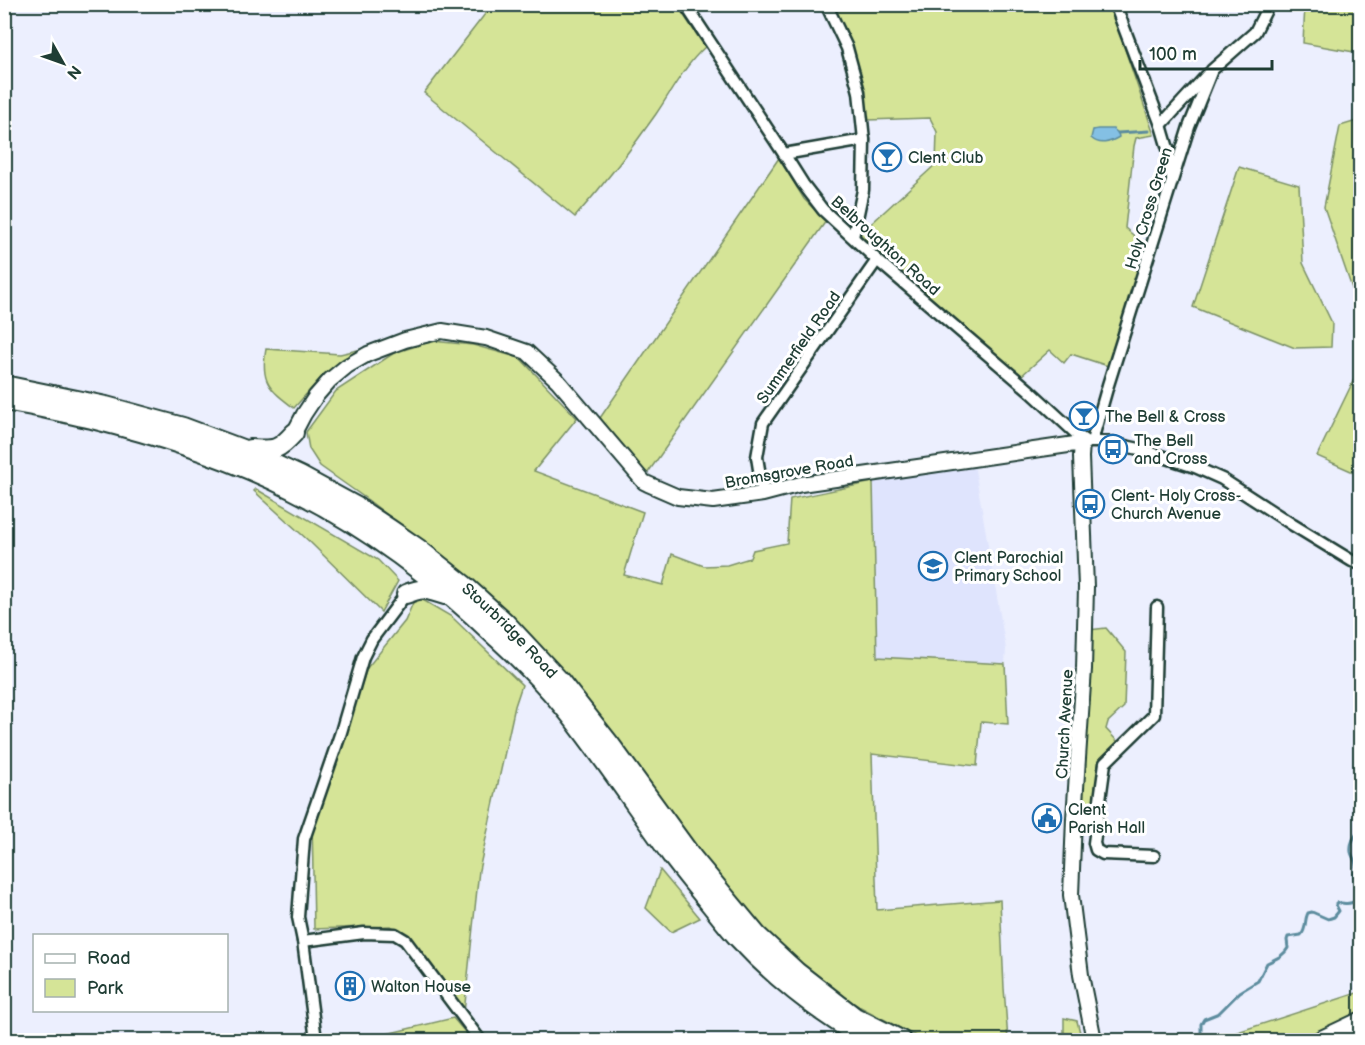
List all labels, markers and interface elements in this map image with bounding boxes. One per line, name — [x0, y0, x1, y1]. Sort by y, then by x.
north arrow — [33, 33, 93, 93]
scale bar — [1140, 33, 1272, 71]
text: 100 m — [1149, 44, 1197, 65]
text: N — [62, 61, 84, 82]
bar icon: Clent Club — [871, 141, 903, 173]
street label: Holy Cross Green — [1122, 145, 1177, 272]
place label: Clent Club — [908, 149, 983, 168]
street label: Belbroughton Road — [827, 192, 943, 300]
street label: Summerfield Road — [753, 288, 845, 408]
bar icon: The Bell & Cross — [1068, 400, 1100, 432]
place label: The Bell & Cross — [1105, 408, 1226, 427]
place label: The Bell and Cross — [1134, 432, 1207, 469]
bus stop icon: The Bell and Cross — [1097, 433, 1129, 465]
street label: Bromsgrove Road — [723, 452, 855, 493]
place label: Clent- Holy Cross- Church Avenue — [1111, 487, 1241, 524]
bus stop icon: Clent- Holy Cross- Church Avenue — [1074, 488, 1106, 520]
place label: Clent Parochial Primary School — [954, 549, 1063, 586]
school or university icon: Clent Parochial Primary School — [917, 550, 949, 582]
street label: Stourbridge Road — [457, 580, 561, 683]
street label: Church Avenue — [1053, 668, 1078, 779]
place label: Clent Parish Hall — [1068, 801, 1145, 838]
public building icon: Clent Parish Hall — [1031, 802, 1063, 834]
legend — [33, 934, 228, 1012]
text: Road — [87, 948, 131, 969]
building icon: Walton House — [334, 970, 366, 1002]
text: Park — [87, 978, 123, 999]
place label: Walton House — [371, 978, 472, 997]

